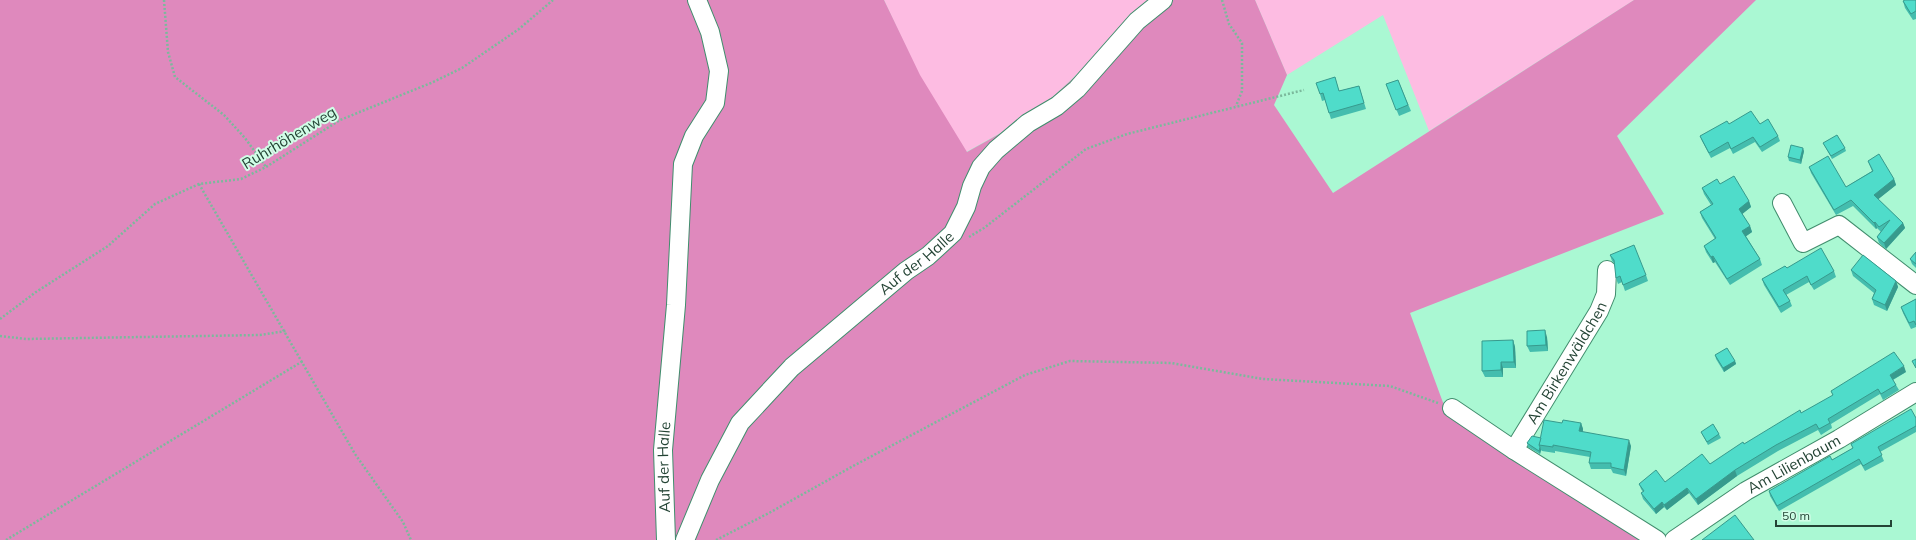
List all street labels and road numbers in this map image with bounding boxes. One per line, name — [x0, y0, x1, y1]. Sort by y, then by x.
street label: Ruhrhöhenweg — [238, 102, 339, 173]
street label: Auf der Halle — [875, 227, 958, 299]
street label: Am Birkenwäldchen — [1522, 299, 1611, 427]
street label: Auf der Halle — [653, 421, 675, 513]
street label: Am Lilienbaum — [1744, 430, 1844, 497]

